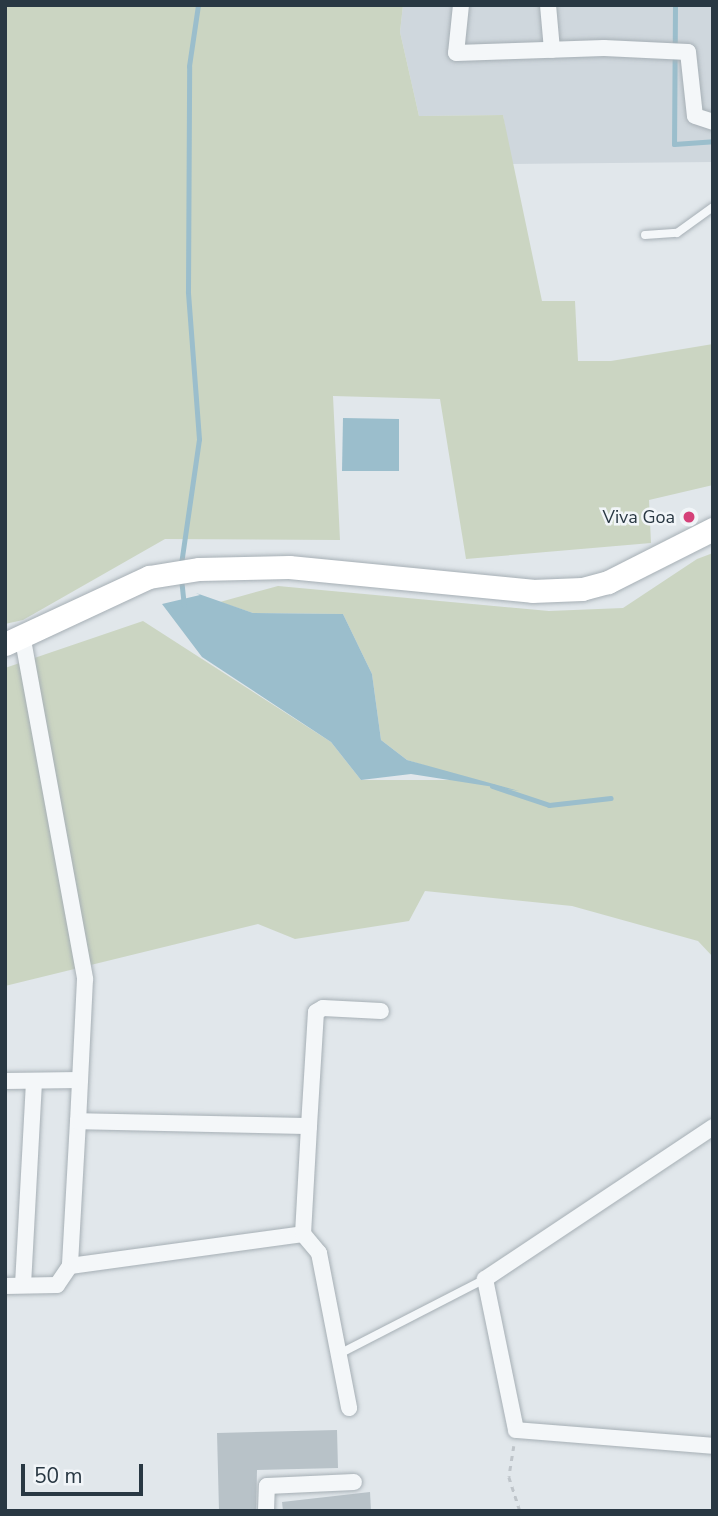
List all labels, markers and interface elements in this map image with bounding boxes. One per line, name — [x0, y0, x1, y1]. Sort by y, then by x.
place label: Viva Goa — [603, 506, 675, 528]
marker: Viva Goa — [681, 509, 697, 525]
scale bar — [24, 1450, 147, 1494]
text: 50 m — [34, 1462, 83, 1490]

